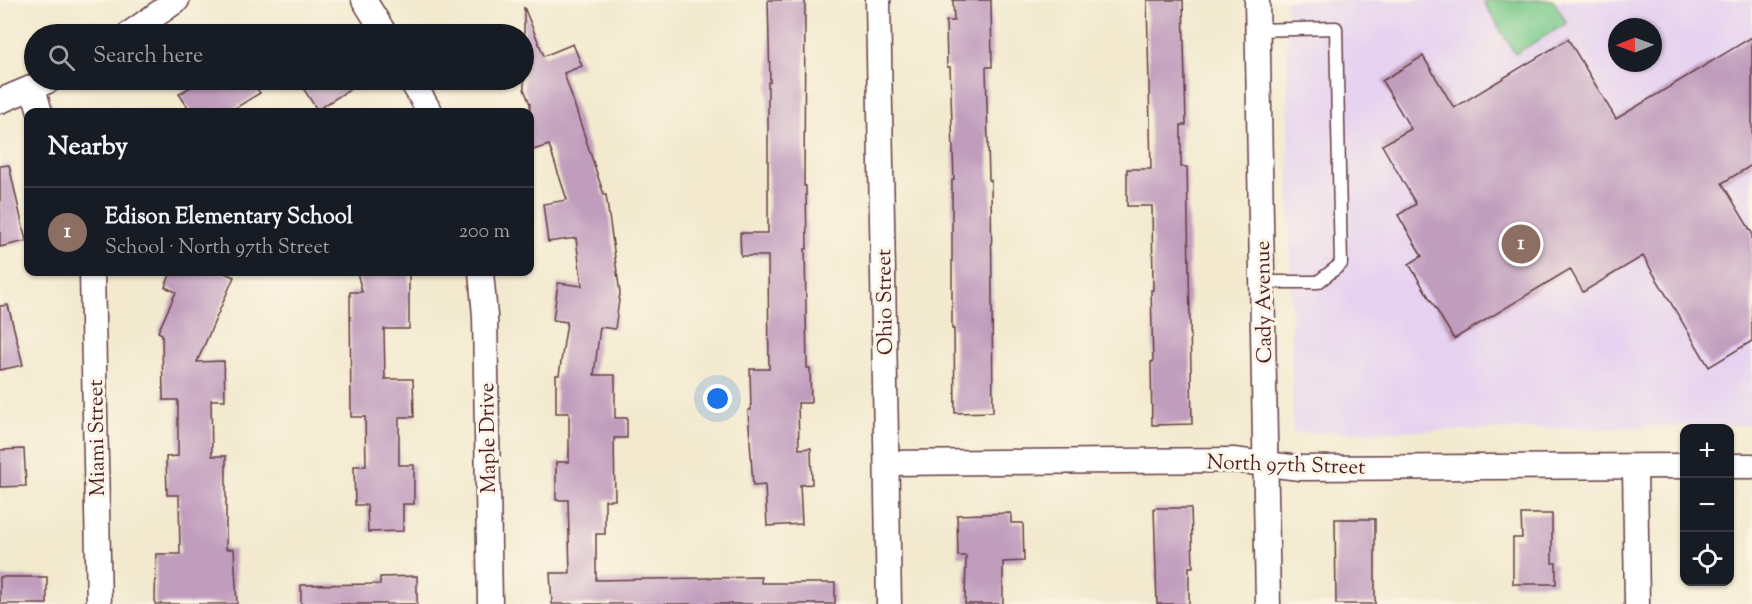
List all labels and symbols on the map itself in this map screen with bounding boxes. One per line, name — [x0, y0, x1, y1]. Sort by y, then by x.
north arrow — [1608, 18, 1662, 72]
pin: 1 — [1502, 222, 1540, 266]
street label: Cady Avenue — [1249, 240, 1281, 364]
street label: Ohio Street — [870, 249, 902, 355]
street label: Miami Street — [82, 379, 114, 497]
street label: Maple Drive — [473, 382, 505, 494]
your location — [703, 384, 732, 413]
street label: North 97th Street — [1206, 448, 1366, 484]

